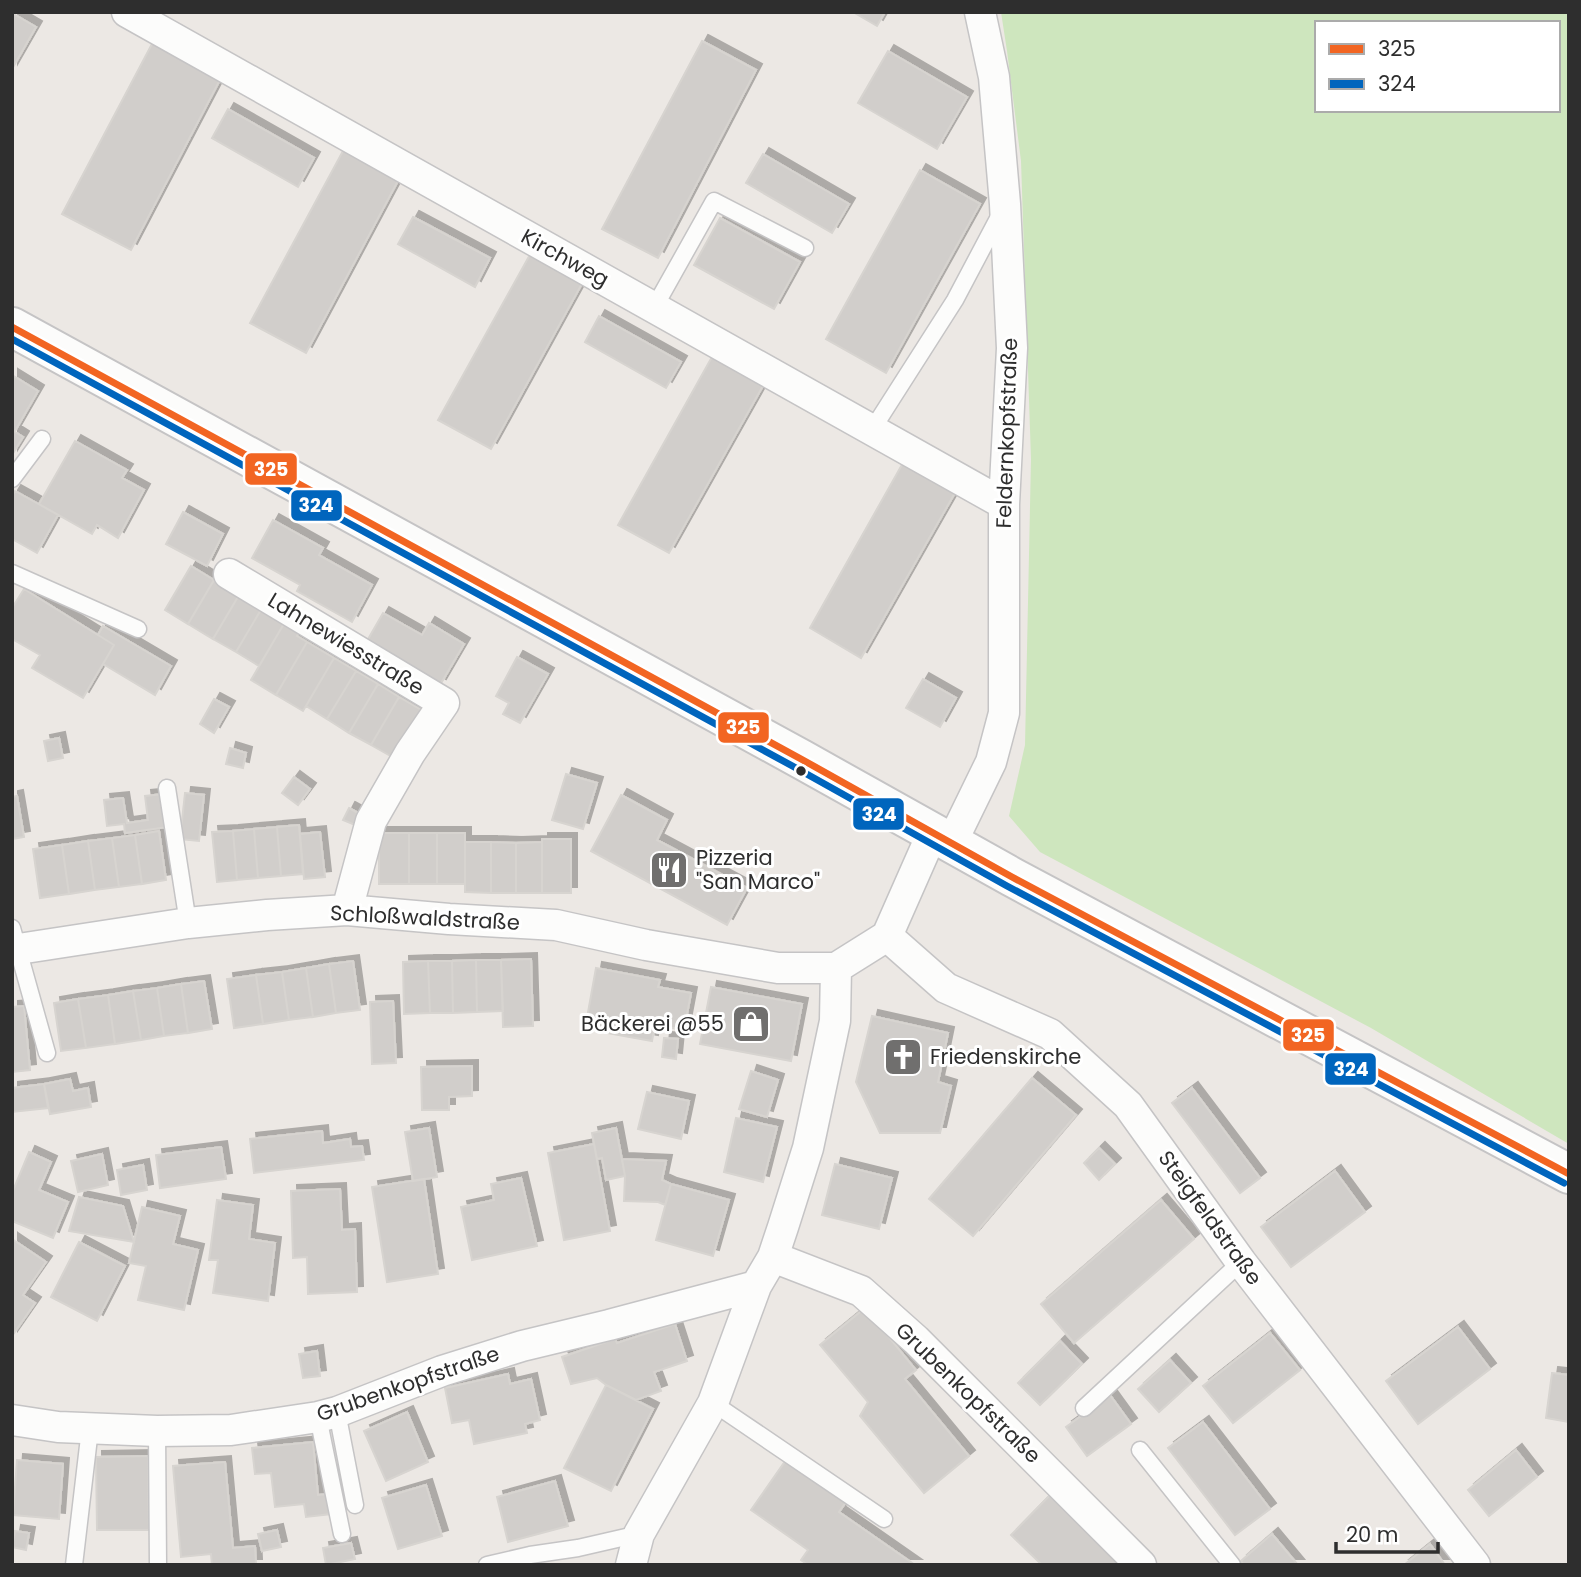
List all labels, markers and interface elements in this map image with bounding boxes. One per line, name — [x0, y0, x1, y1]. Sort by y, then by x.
legend — [1315, 21, 1560, 112]
text: 325 — [1378, 34, 1416, 63]
text: 324 — [1378, 69, 1416, 98]
street label: Kirchweg — [516, 222, 614, 294]
street label: Feldernkopfstraße — [989, 337, 1024, 529]
line badge: 325 — [244, 452, 298, 486]
text: 325 — [254, 456, 288, 483]
line badge: 324 — [290, 489, 343, 522]
text: 324 — [298, 492, 334, 519]
street label: Lahnewiesstraße — [263, 585, 430, 702]
line badge: 325 — [717, 711, 770, 744]
text: 325 — [726, 714, 760, 741]
unlabelled marker — [794, 764, 808, 778]
line badge: 324 — [852, 797, 905, 831]
text: 324 — [861, 801, 897, 828]
place label: Pizzeria "San Marco" — [696, 843, 820, 896]
restaurant icon: Pizzeria "San Marco" — [648, 849, 690, 891]
street label: Schloßwaldstraße — [329, 898, 521, 937]
shop icon: Bäckerei @55 — [730, 1003, 772, 1045]
place label: Bäckerei @55 — [581, 1009, 724, 1038]
line badge: 325 — [1282, 1018, 1335, 1052]
text: 325 — [1291, 1022, 1325, 1049]
church icon: Friedenskirche — [882, 1036, 924, 1078]
place label: Friedenskirche — [930, 1042, 1081, 1071]
line badge: 324 — [1324, 1052, 1377, 1086]
text: 324 — [1333, 1056, 1369, 1083]
street label: Steigfeldstraße — [1152, 1145, 1269, 1291]
street label: Grubenkopfstraße — [889, 1316, 1047, 1470]
street label: Grubenkopfstraße — [313, 1339, 503, 1428]
scale bar — [1336, 1510, 1438, 1554]
text: 20 m — [1346, 1520, 1399, 1549]

